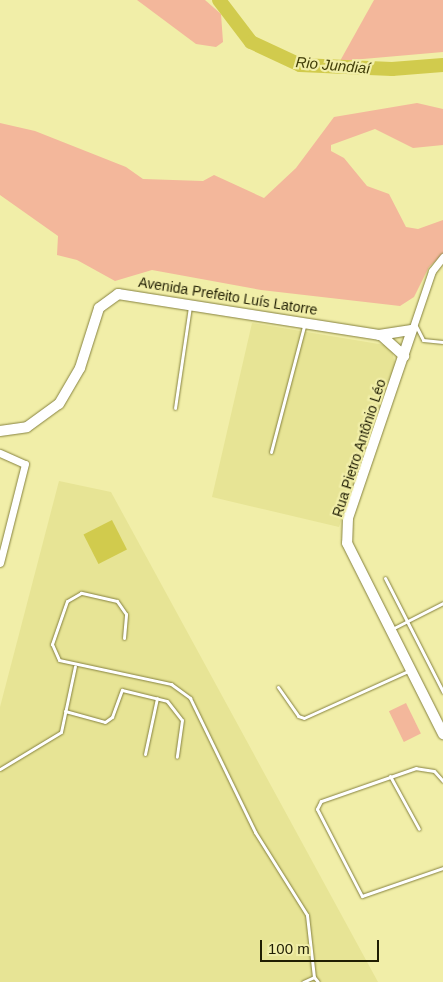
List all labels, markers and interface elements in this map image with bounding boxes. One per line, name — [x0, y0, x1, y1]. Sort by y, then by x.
water label: Rio Jundiaí — [295, 53, 371, 77]
street label: Avenida Prefeito Luís Latorre — [137, 274, 319, 318]
street label: Rua Pietro Antônio Léo — [329, 377, 389, 519]
scale bar — [263, 930, 382, 962]
text: 100 m — [268, 940, 310, 957]

